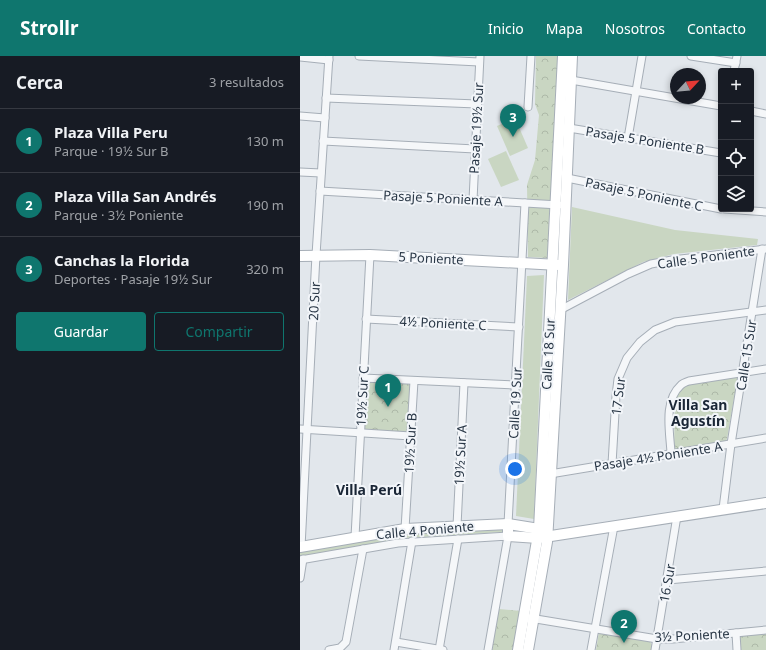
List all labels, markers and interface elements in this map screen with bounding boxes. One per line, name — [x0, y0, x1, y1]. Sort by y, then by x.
text: Strollr — [20, 15, 79, 41]
text: Inicio — [488, 19, 524, 38]
text: Mapa — [546, 19, 583, 38]
text: Nosotros — [605, 19, 665, 38]
text: Contacto — [687, 19, 746, 38]
north arrow — [670, 68, 706, 104]
map controls — [718, 68, 754, 212]
button: + — [718, 68, 754, 104]
text: Cerca — [16, 71, 63, 94]
text: 3 resultados — [209, 73, 284, 91]
street label: Pasaje 19½ Sur — [465, 81, 487, 174]
pin: 3 — [500, 104, 526, 137]
button: − — [718, 104, 754, 140]
text: Plaza Villa Peru — [54, 122, 168, 142]
street label: Pasaje 5 Poniente B — [584, 122, 706, 158]
text: 1 — [25, 132, 33, 150]
text: 130 m — [246, 132, 284, 150]
button: locate — [718, 140, 754, 176]
text: Parque · 19½ Sur B — [54, 142, 169, 160]
street label: Pasaje 5 Poniente C — [584, 173, 704, 215]
button: layers — [718, 176, 754, 212]
text: Plaza Villa San Andrés — [54, 186, 217, 206]
street label: Pasaje 5 Poniente A — [383, 186, 504, 210]
text: 2 — [25, 196, 33, 214]
text: 190 m — [246, 196, 284, 214]
text: Parque · 3½ Poniente — [54, 206, 183, 224]
street label: Calle 5 Poniente — [656, 241, 756, 273]
street label: 5 Poniente — [398, 247, 464, 269]
text: Canchas la Florida — [54, 250, 189, 270]
text: 3 — [25, 260, 33, 278]
text: 320 m — [246, 260, 284, 278]
text: Deportes · Pasaje 19½ Sur — [54, 270, 212, 288]
street label: 20 Sur — [304, 281, 324, 321]
button: Guardar — [16, 312, 146, 351]
button: Compartir — [154, 312, 284, 351]
street label: 4½ Poniente C — [399, 312, 487, 334]
street label: Calle 18 Sur — [537, 317, 559, 390]
street label: Calle 15 Sur — [731, 318, 761, 392]
street label: 19½ Sur C — [351, 365, 373, 427]
street label: Calle 19 Sur — [504, 366, 526, 439]
pin: 1 — [375, 374, 401, 407]
street label: 17 Sur — [607, 375, 629, 416]
district label: Villa San Agustín — [669, 395, 727, 430]
street label: 19½ Sur B — [399, 412, 421, 474]
street label: 19½ Sur A — [449, 424, 471, 486]
street label: Pasaje 4½ Poniente A — [593, 437, 724, 475]
your location — [505, 459, 525, 479]
district label: Villa Perú — [336, 480, 402, 499]
street label: Calle 4 Poniente — [375, 517, 475, 543]
street label: 16 Sur — [655, 562, 679, 604]
pin: 2 — [611, 610, 637, 643]
street label: 3½ Poniente — [654, 624, 730, 646]

